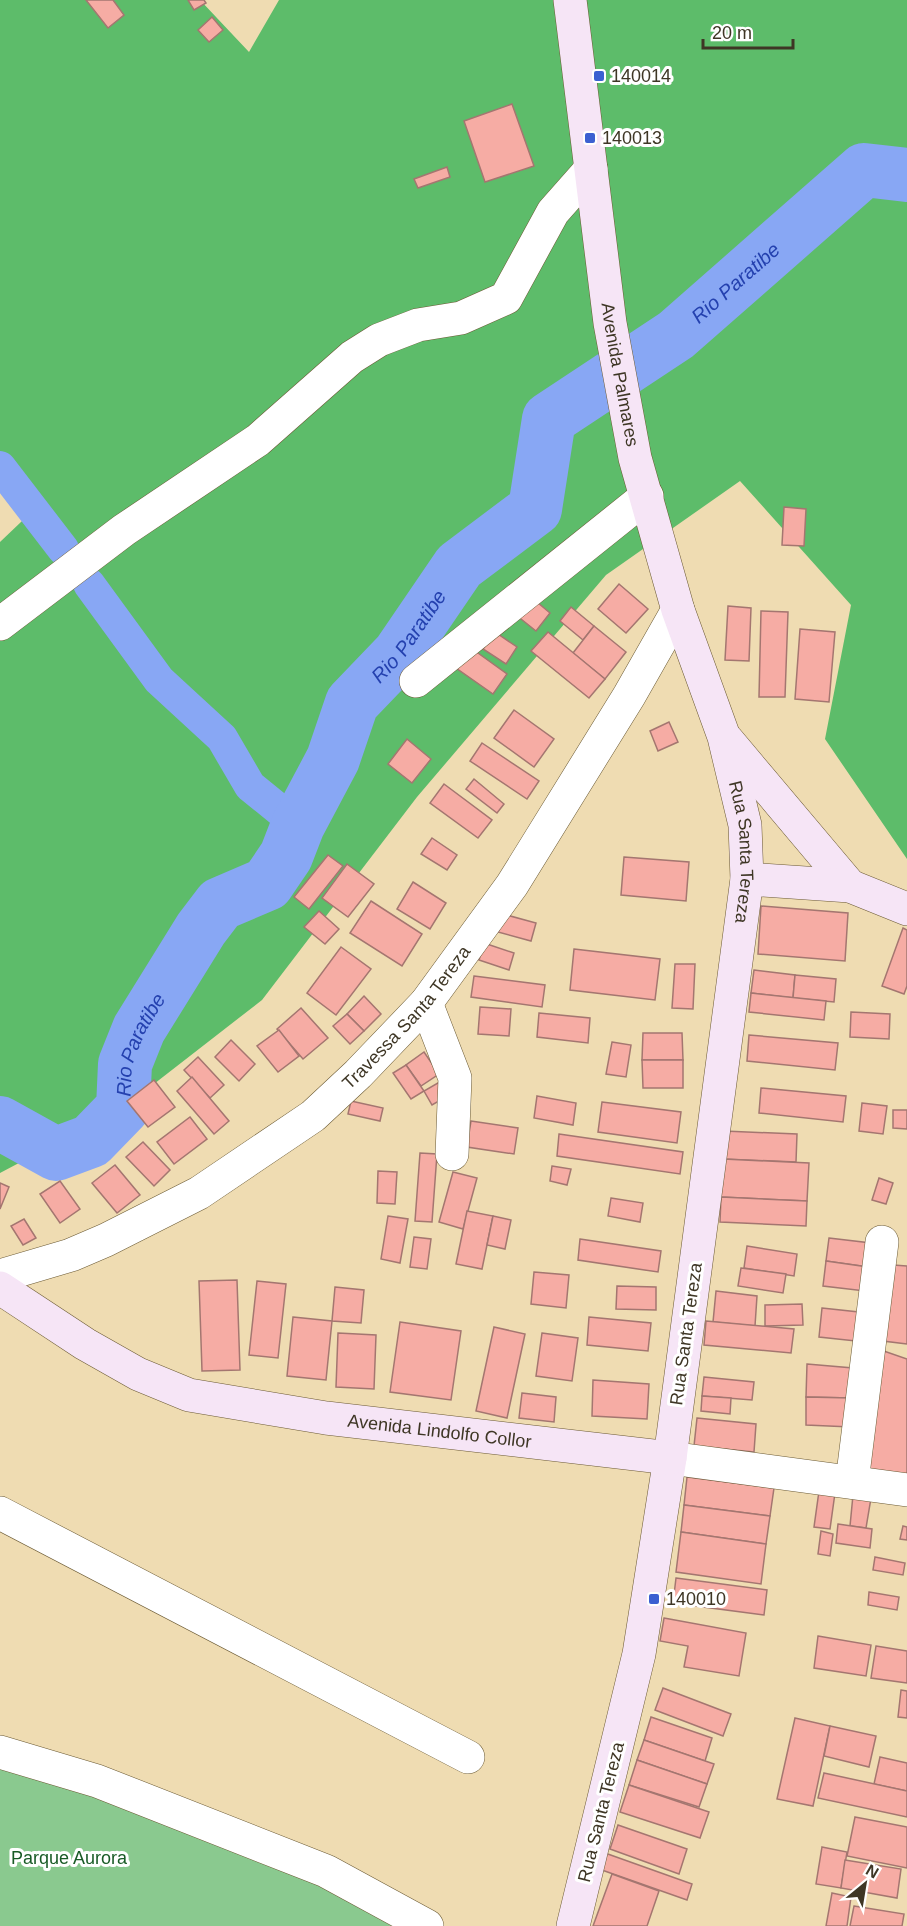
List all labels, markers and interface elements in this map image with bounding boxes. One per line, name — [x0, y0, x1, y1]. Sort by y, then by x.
scale bar — [703, 12, 793, 50]
text: 20 m — [712, 23, 752, 43]
place label: 140014 — [611, 66, 671, 86]
marker: 140014 — [592, 69, 606, 83]
place label: 140013 — [602, 128, 662, 148]
marker: 140013 — [583, 131, 597, 145]
water label: Rio Paratibe — [687, 238, 784, 327]
street label: Avenida Palmares — [598, 302, 643, 448]
water label: Rio Paratibe — [367, 586, 450, 687]
street label: Rua Santa Tereza — [725, 779, 757, 926]
street label: Travessa Santa Tereza — [338, 941, 475, 1093]
water label: Rio Paratibe — [113, 989, 169, 1097]
street label: Rua Santa Tereza — [666, 1260, 706, 1407]
street label: Avenida Lindolfo Collor — [346, 1411, 532, 1452]
place label: 140010 — [666, 1589, 726, 1609]
marker: 140010 — [647, 1592, 661, 1606]
street label: Rua Santa Tereza — [574, 1739, 628, 1884]
park label: Parque Aurora — [11, 1848, 128, 1868]
north arrow — [835, 1854, 895, 1914]
text: N — [863, 1861, 882, 1882]

